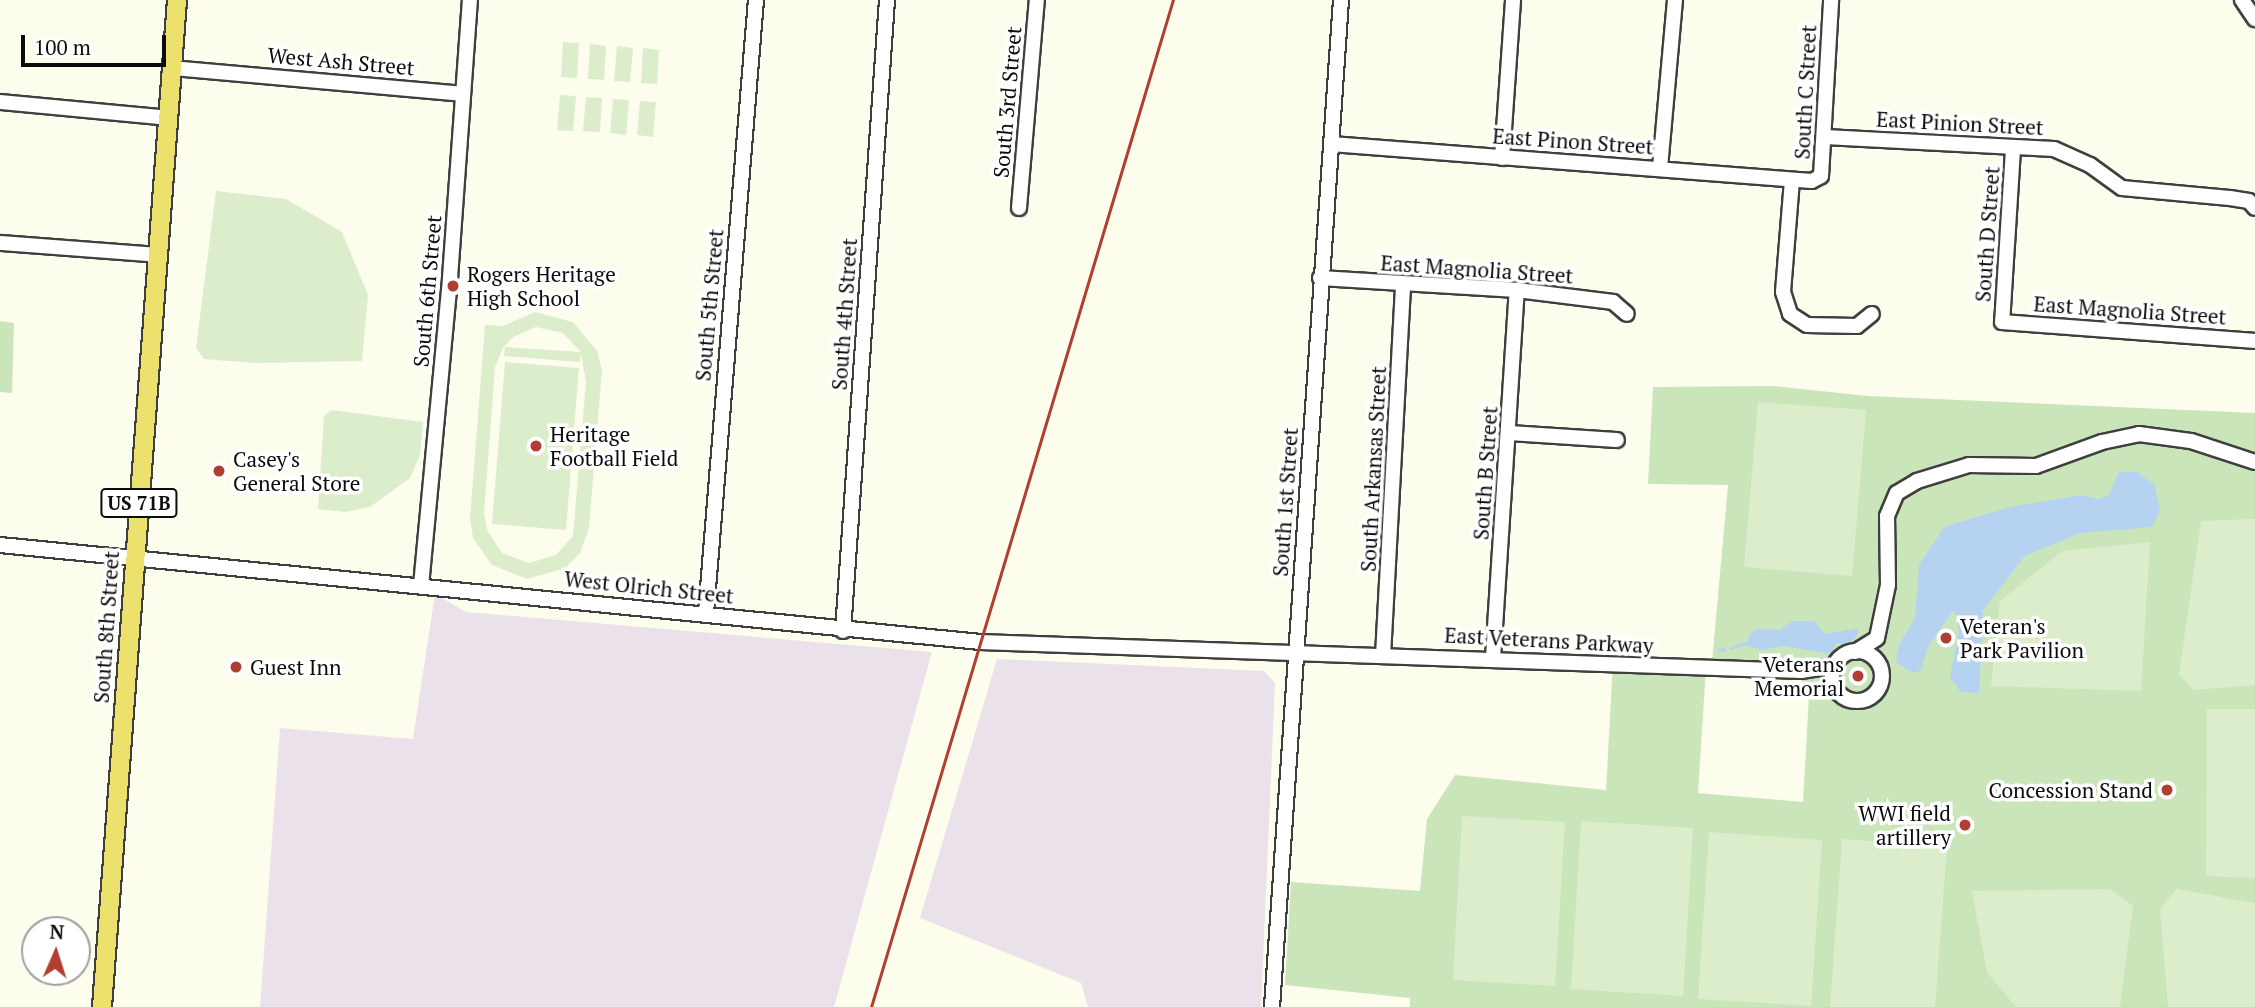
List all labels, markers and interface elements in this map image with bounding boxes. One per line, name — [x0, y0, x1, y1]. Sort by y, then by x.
scale bar — [24, 21, 170, 65]
street label: South C Street — [1789, 24, 1821, 160]
street label: South 3rd Street — [988, 25, 1026, 179]
text: 100 m — [34, 33, 91, 61]
street label: West Ash Street — [266, 42, 416, 80]
street label: East Pinion Street — [1876, 106, 2044, 140]
street label: East Pinon Street — [1492, 123, 1654, 159]
street label: South D Street — [1970, 165, 2004, 303]
street label: South 6th Street — [408, 214, 446, 368]
street label: South 5th Street — [690, 228, 728, 382]
street label: South 4th Street — [826, 237, 862, 391]
street label: East Magnolia Street — [1380, 250, 1574, 288]
place label: Rogers Heritage High School — [467, 261, 616, 311]
marker: Rogers Heritage High School — [445, 278, 461, 294]
street label: East Magnolia Street — [2033, 291, 2227, 329]
street label: South Arkansas Street — [1355, 365, 1391, 573]
street label: South B Street — [1468, 405, 1502, 541]
place label: Heritage Football Field — [550, 421, 678, 471]
street label: South 1st Street — [1267, 427, 1303, 577]
marker: Heritage Football Field — [528, 438, 544, 454]
place label: Casey's General Store — [233, 446, 360, 496]
marker: Casey's General Store — [211, 463, 227, 479]
road number: US 71B — [99, 488, 179, 518]
street label: South 8th Street — [88, 550, 124, 704]
street label: West Olrich Street — [563, 566, 735, 608]
place label: Veteran's Park Pavilion — [1960, 613, 2084, 663]
street label: East Veterans Parkway — [1443, 622, 1655, 658]
marker: Veteran's Park Pavilion — [1938, 630, 1954, 646]
place label: Veterans Memorial — [1754, 651, 1844, 701]
place label: Guest Inn — [250, 654, 341, 680]
marker: Guest Inn — [228, 659, 244, 675]
marker: Veterans Memorial — [1850, 668, 1866, 684]
place label: Concession Stand — [1988, 777, 2153, 803]
marker: Concession Stand — [2159, 782, 2175, 798]
place label: WWI field artillery — [1858, 800, 1951, 850]
marker: WWI field artillery — [1957, 817, 1973, 833]
north arrow — [21, 916, 91, 986]
text: N — [49, 919, 65, 944]

